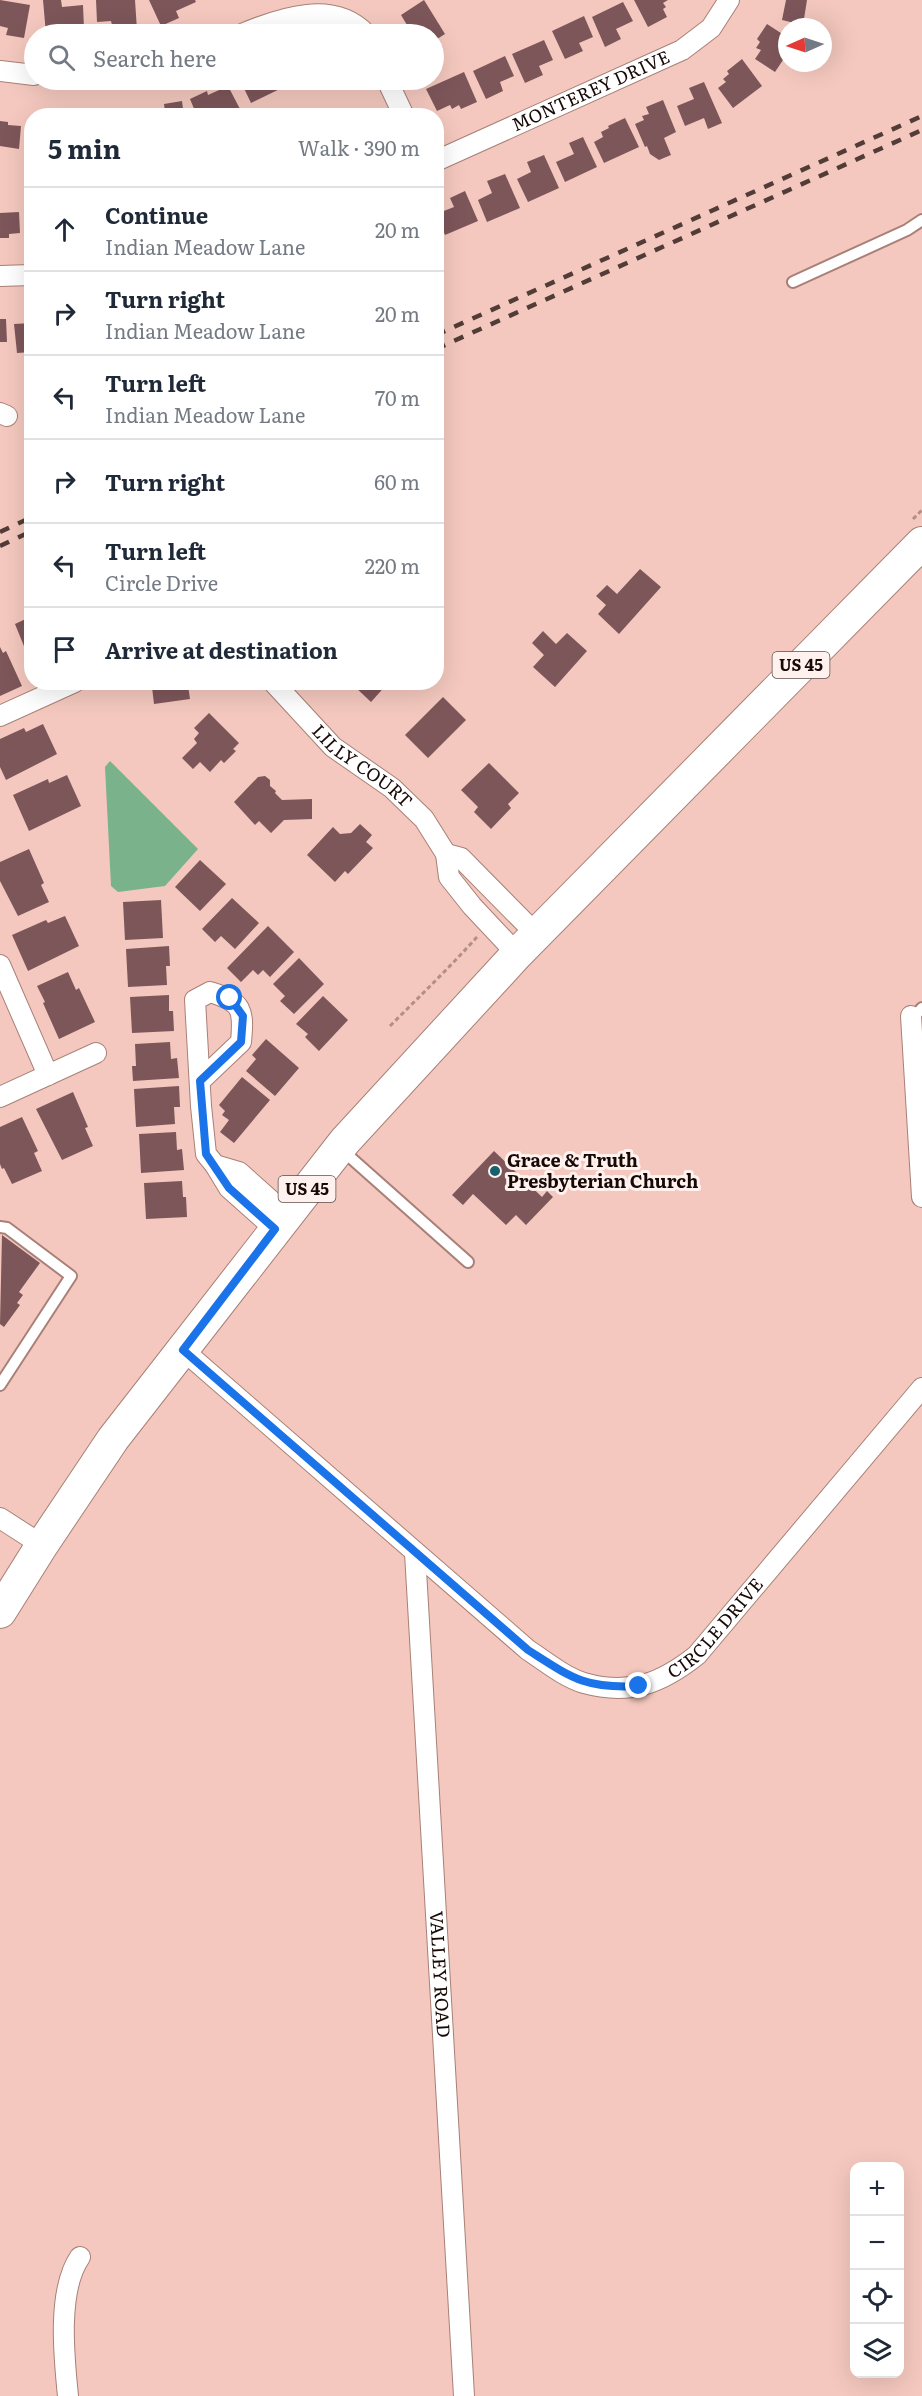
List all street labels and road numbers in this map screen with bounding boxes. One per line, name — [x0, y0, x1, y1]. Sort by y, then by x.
street label: MONTEREY DRIVE — [507, 42, 674, 137]
road number: US 45 — [772, 652, 830, 678]
street label: LILLY COURT — [306, 717, 419, 813]
road number: US 45 — [278, 1176, 336, 1202]
street label: CIRCLE DRIVE — [662, 1571, 769, 1684]
street label: VALLEY ROAD — [424, 1910, 458, 2038]

